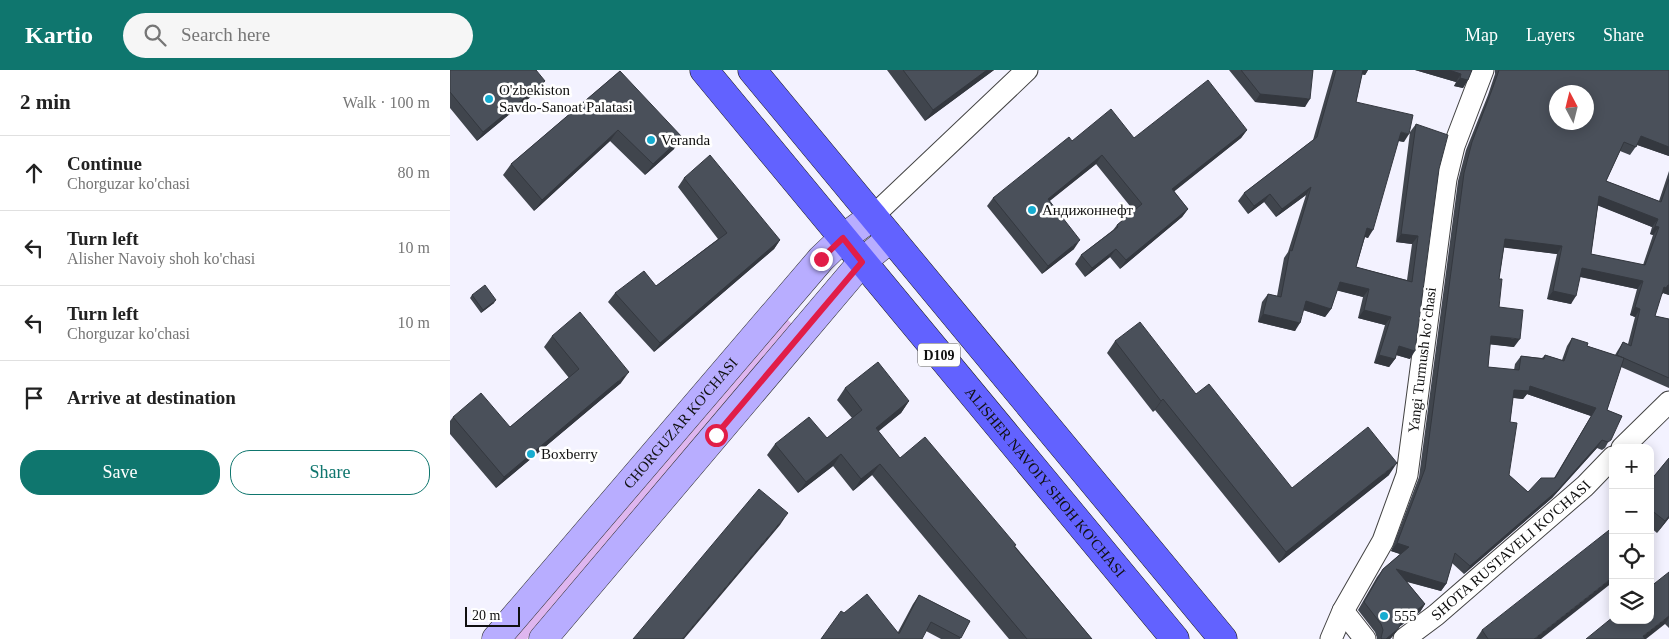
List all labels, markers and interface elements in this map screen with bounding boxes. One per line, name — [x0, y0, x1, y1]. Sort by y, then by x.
search box — [123, 13, 473, 58]
icon: search — [141, 21, 169, 49]
text: Kartio — [25, 22, 93, 48]
text: Search here — [181, 24, 270, 45]
text: Map — [1465, 25, 1498, 45]
text: Layers — [1526, 25, 1575, 45]
text: Share — [1603, 25, 1644, 45]
place label: O'zbekiston Savdo-Sanoat Palatasi — [499, 82, 633, 115]
north arrow — [1549, 85, 1594, 130]
text: 2 min — [20, 90, 71, 114]
marker: O'zbekiston Savdo-Sanoat Palatasi — [483, 93, 495, 105]
text: Walk · 100 m — [343, 94, 430, 111]
place label: Veranda — [661, 132, 710, 148]
marker: Veranda — [645, 134, 657, 146]
text: Continue — [67, 153, 142, 174]
icon: ahead — [20, 159, 48, 187]
text: 80 m — [398, 164, 430, 181]
text: Chorguzar ko'chasi — [67, 175, 190, 192]
place label: Андижоннефт — [1042, 202, 1134, 218]
marker: Андижоннефт — [1026, 204, 1038, 216]
text: Turn left — [67, 228, 139, 249]
icon: left — [20, 234, 48, 262]
text: 10 m — [398, 239, 430, 256]
route end — [810, 248, 833, 271]
text: Alisher Navoiy shoh ko'chasi — [67, 250, 255, 267]
street label: Yangi Turmush koʻchasi — [1405, 286, 1439, 434]
text: Turn left — [67, 303, 139, 324]
icon: left — [20, 309, 48, 337]
text: 10 m — [398, 314, 430, 331]
text: Chorguzar ko'chasi — [67, 325, 190, 342]
road number: D109 — [918, 344, 960, 366]
street label: CHORGUZAR KO'CHASI — [620, 355, 741, 492]
icon: arrive — [20, 384, 48, 412]
street label: ALISHER NAVOIY SHOH KO'CHASI — [962, 384, 1128, 580]
text: Arrive at destination — [67, 387, 236, 408]
route start — [705, 424, 728, 447]
map controls — [1609, 444, 1654, 624]
button: + — [1609, 444, 1654, 489]
place label: Boxberry — [541, 446, 598, 462]
marker: Boxberry — [525, 448, 537, 460]
button: Save — [20, 450, 220, 495]
button: Share — [230, 450, 430, 495]
street label: SHOTA RUSTAVELI KO'CHASI — [1428, 477, 1594, 623]
button: − — [1609, 489, 1654, 534]
button: locate — [1609, 534, 1654, 579]
button: layers — [1609, 579, 1654, 624]
scale bar — [465, 604, 520, 627]
text: 20 m — [472, 608, 500, 623]
place label: 555 — [1394, 608, 1417, 624]
marker: 555 — [1378, 610, 1390, 622]

